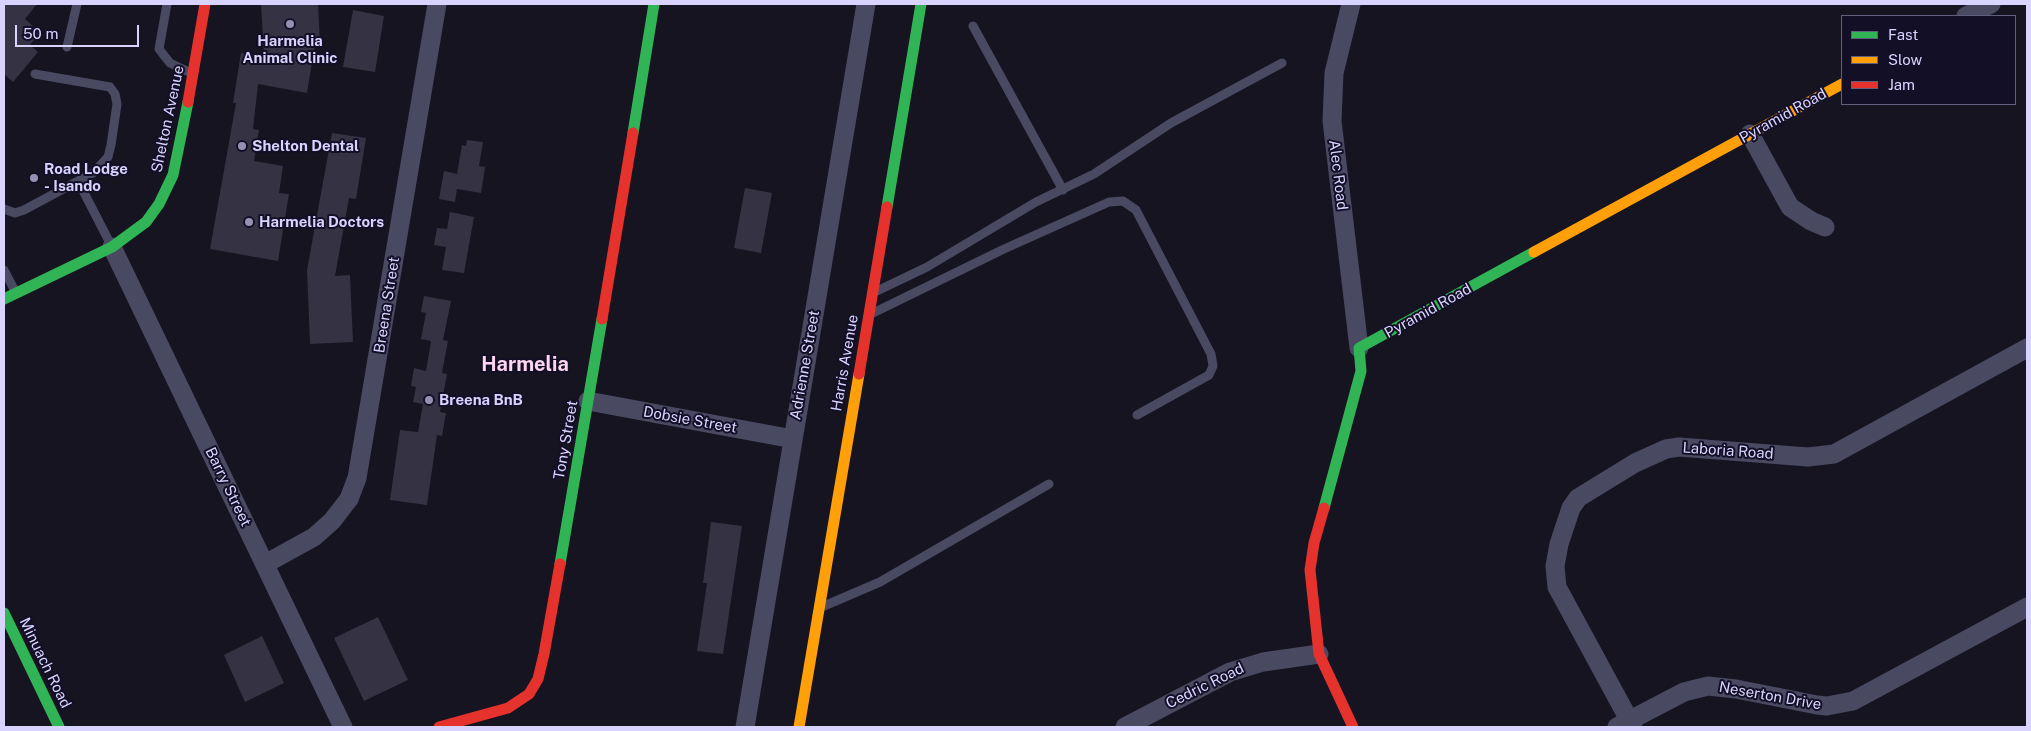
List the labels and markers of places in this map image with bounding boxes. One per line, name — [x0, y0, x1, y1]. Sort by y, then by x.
marker: Harmelia Animal Clinic — [284, 18, 296, 30]
place label: Harmelia Animal Clinic — [243, 32, 337, 67]
place label: Shelton Dental — [252, 137, 359, 155]
marker: Shelton Dental — [236, 140, 248, 152]
place label: Road Lodge - Isando — [44, 160, 128, 195]
marker: Road Lodge - Isando — [28, 172, 40, 184]
place label: Harmelia Doctors — [259, 213, 384, 231]
marker: Harmelia Doctors — [243, 216, 255, 228]
place label: Breena BnB — [439, 391, 523, 409]
marker: Breena BnB — [423, 394, 435, 406]

